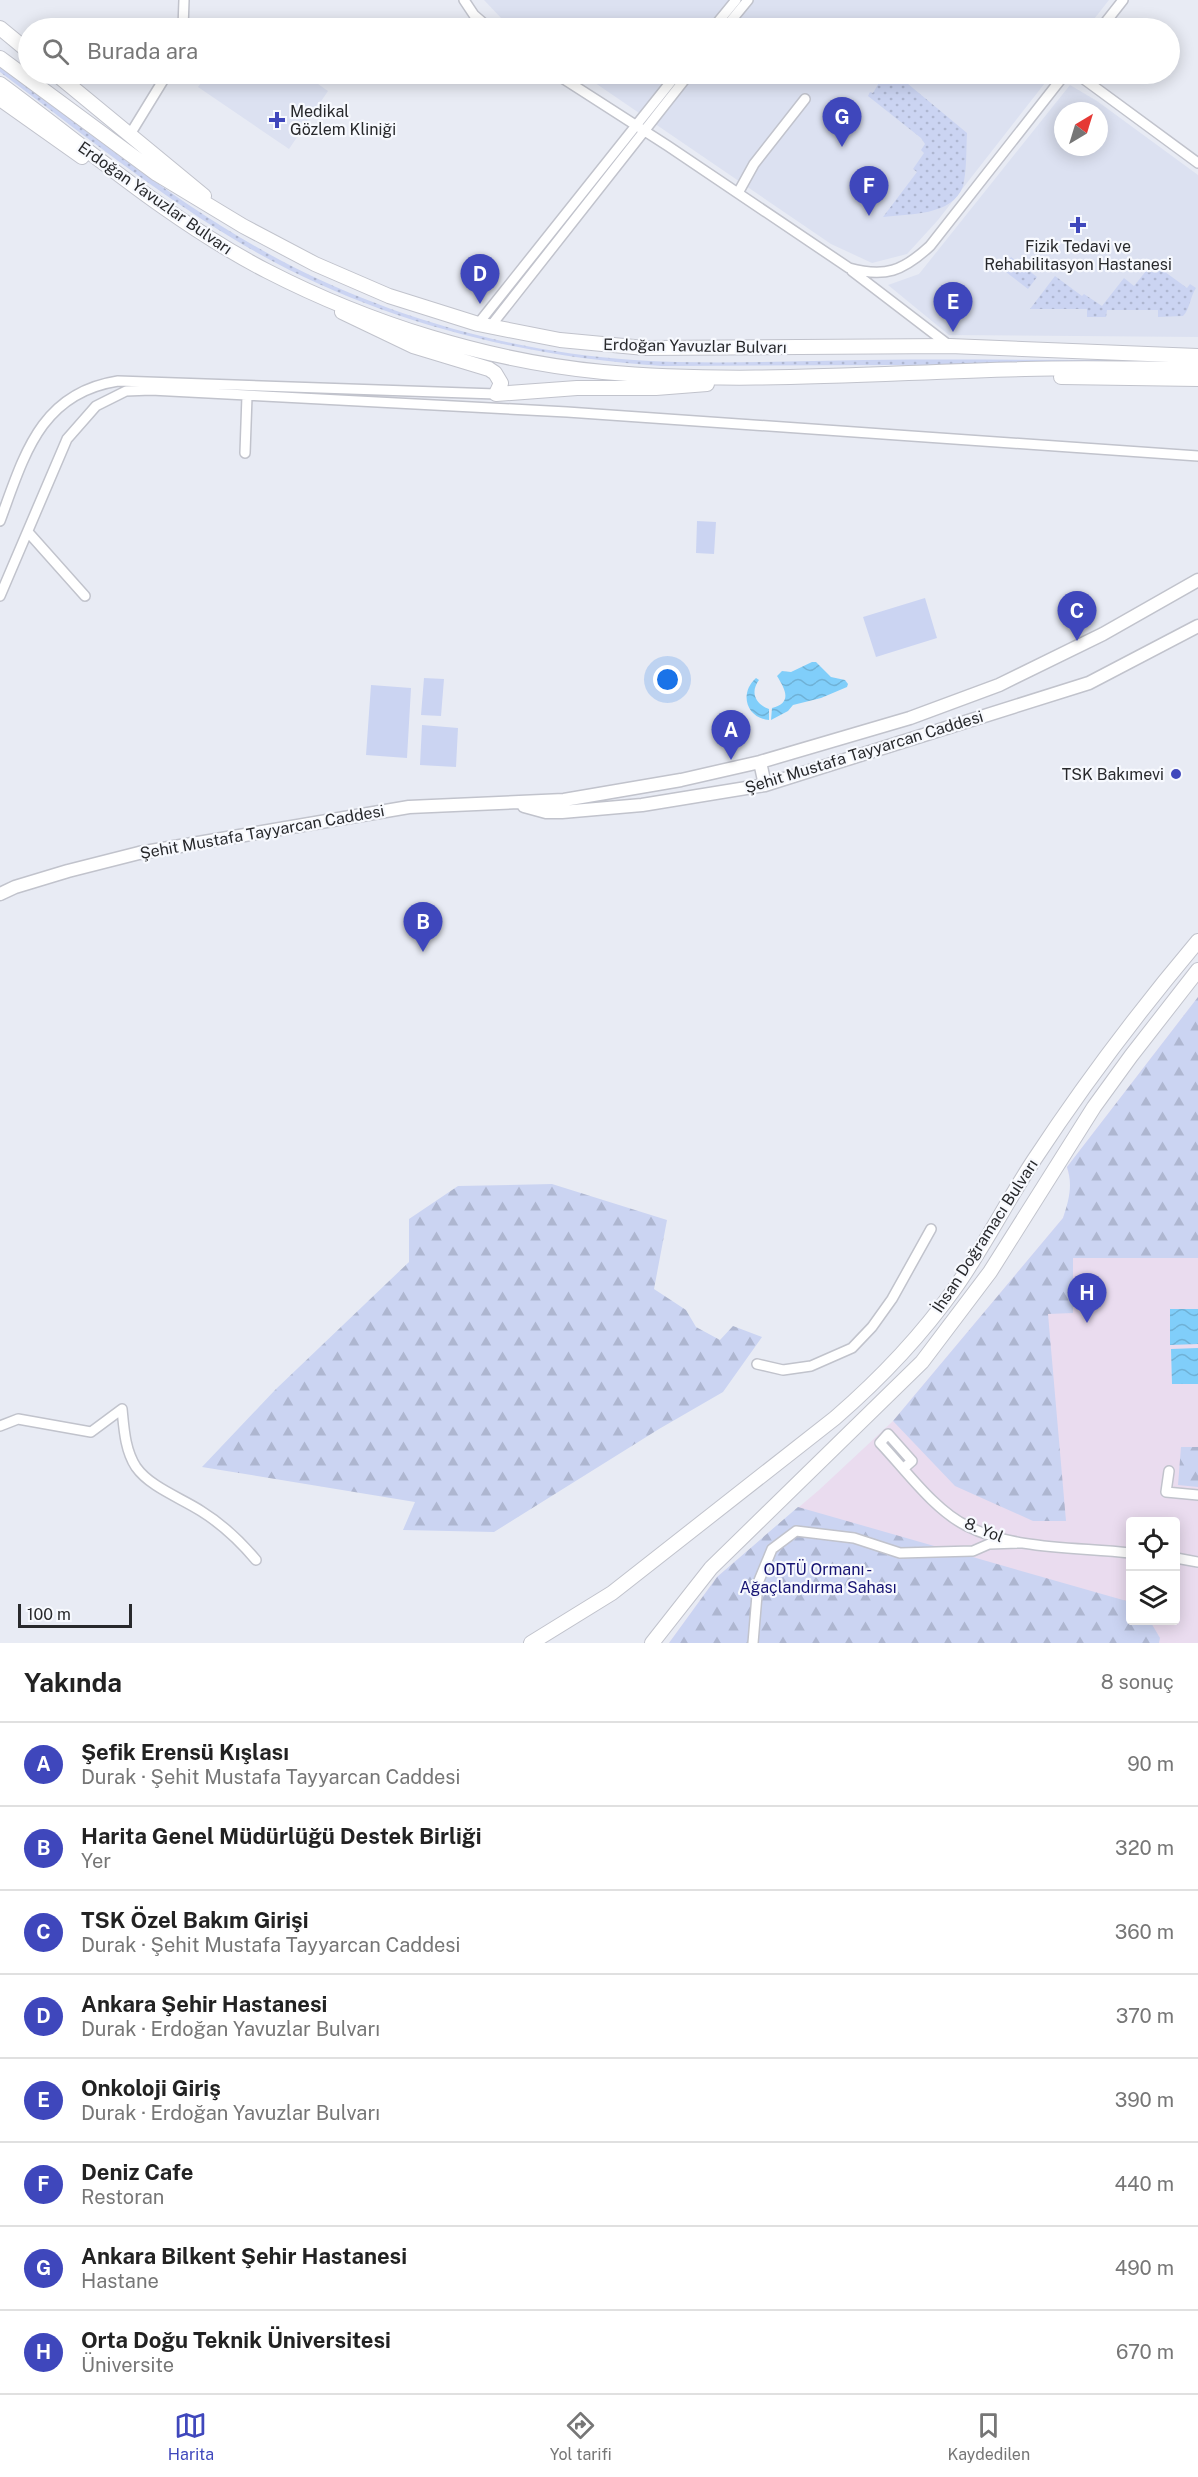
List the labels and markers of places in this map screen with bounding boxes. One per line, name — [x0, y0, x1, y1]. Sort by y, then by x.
pin: G — [822, 98, 862, 147]
place label: Medikal Gözlem Kliniği — [290, 102, 396, 139]
marker: Medikal Gözlem Kliniği — [268, 111, 286, 129]
pin: F — [850, 166, 888, 216]
marker: Fizik Tedavi ve Rehabilitasyon Hastanesi — [1069, 216, 1087, 234]
place label: Fizik Tedavi ve Rehabilitasyon Hastanesi — [984, 237, 1172, 274]
pin: D — [460, 254, 500, 304]
pin: E — [934, 282, 972, 332]
pin: C — [1058, 592, 1096, 641]
pin: A — [712, 710, 750, 760]
place label: TSK Bakımevi — [1062, 765, 1164, 784]
marker: TSK Bakımevi — [1169, 767, 1183, 781]
pin: B — [404, 902, 442, 952]
pin: H — [1068, 1274, 1106, 1323]

